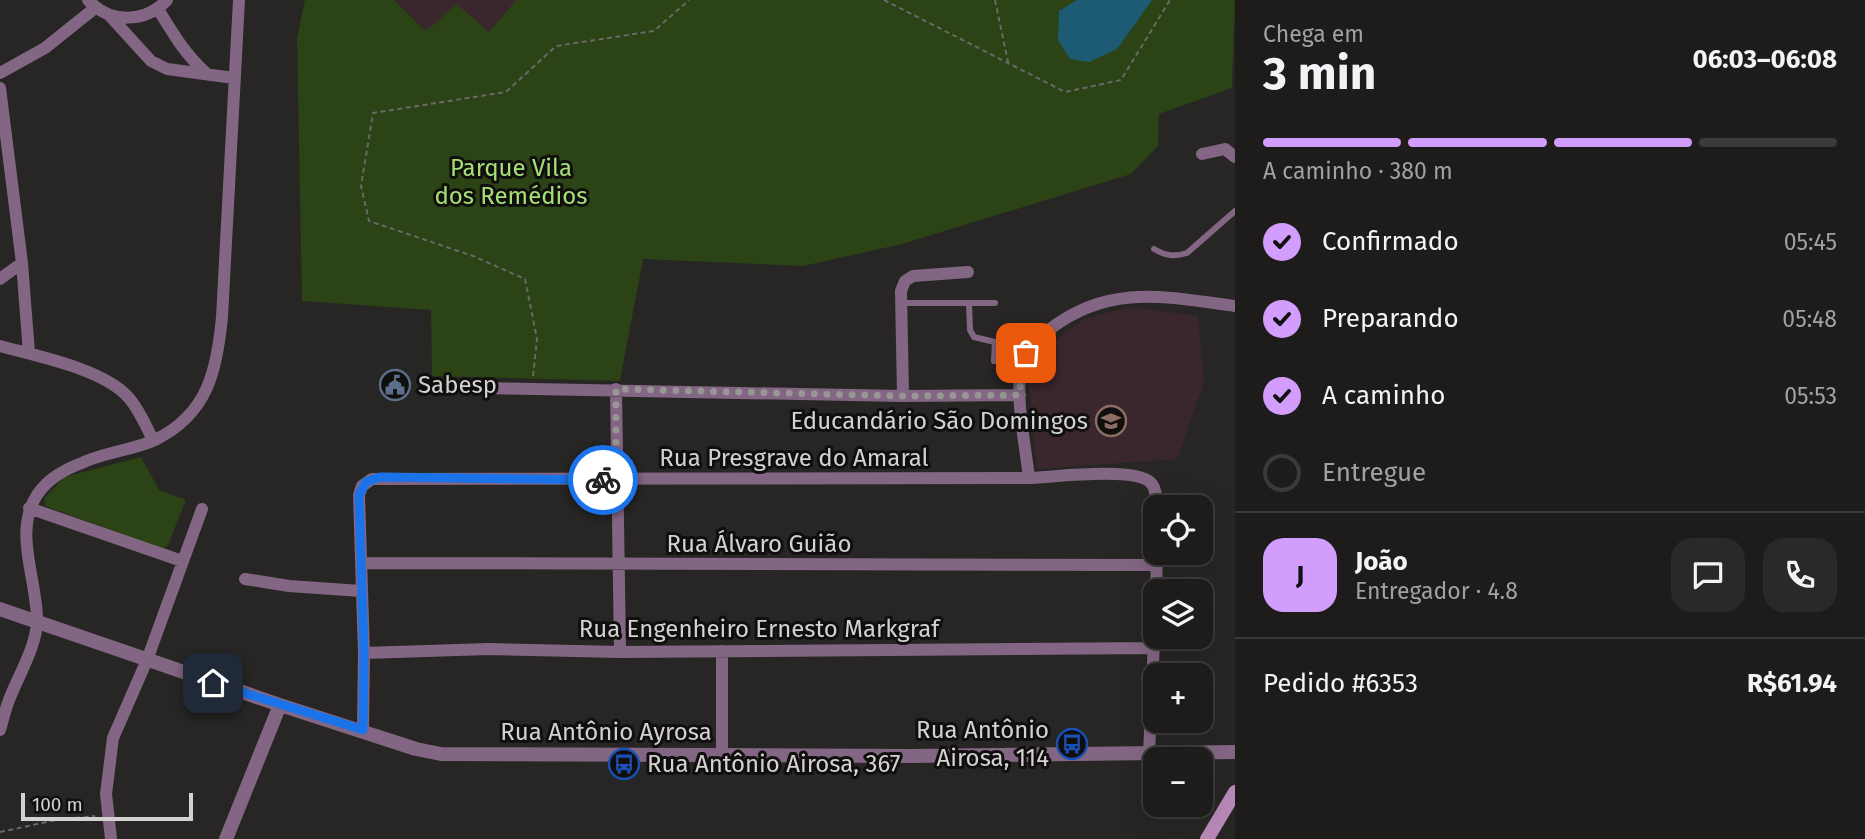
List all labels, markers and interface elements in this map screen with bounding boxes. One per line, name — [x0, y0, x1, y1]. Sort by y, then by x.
text: Chega em — [1263, 20, 1364, 48]
text: 06:03–06:08 — [1692, 44, 1837, 75]
text: 3 min — [1263, 46, 1376, 101]
park label: Parque Vila dos Remédios — [434, 154, 588, 210]
text: A caminho · 380 m — [1263, 157, 1453, 185]
icon: check — [1263, 223, 1301, 261]
text: Confirmado — [1322, 226, 1459, 257]
text: 05:45 — [1784, 228, 1837, 256]
icon: check — [1263, 300, 1301, 338]
text: Preparando — [1322, 303, 1459, 334]
text: 05:48 — [1782, 305, 1837, 333]
pin — [996, 323, 1056, 383]
icon: bag — [1007, 334, 1045, 372]
public building icon: Sabesp — [378, 368, 412, 402]
place label: Sabesp — [418, 371, 497, 399]
icon: check — [1263, 377, 1301, 415]
text: A caminho — [1322, 380, 1445, 411]
text: 05:53 — [1784, 382, 1837, 410]
school or university icon: Educandário São Domingos — [1094, 404, 1128, 438]
place label: Educandário São Domingos — [790, 407, 1088, 435]
street label: Rua Presgrave do Amaral — [659, 444, 929, 472]
courier — [568, 445, 638, 515]
text: Entregue — [1322, 457, 1426, 488]
icon: bike — [584, 461, 622, 499]
map controls — [1143, 495, 1213, 817]
button: locate — [1143, 495, 1213, 565]
street label: Rua Álvaro Guião — [667, 529, 851, 558]
button: chat — [1671, 538, 1745, 612]
button: phone — [1763, 538, 1837, 612]
text: João — [1355, 546, 1408, 577]
text: J — [1296, 560, 1304, 591]
text: Entregador · 4.8 — [1355, 577, 1518, 605]
button: layers — [1143, 579, 1213, 649]
street label: Rua Engenheiro Ernesto Markgraf — [579, 615, 941, 643]
pin — [183, 653, 243, 713]
button: + — [1143, 663, 1213, 733]
icon: home — [194, 664, 232, 702]
text: Pedido #6353 — [1263, 668, 1418, 699]
text: R$61.94 — [1747, 668, 1837, 699]
place label: Rua Antônio Airosa, 114 — [916, 716, 1049, 772]
street label: Rua Antônio Ayrosa — [500, 718, 712, 746]
bus stop icon: Rua Antônio Airosa, 114 — [1055, 727, 1089, 761]
bus stop icon: Rua Antônio Airosa, 367 — [607, 747, 641, 781]
button: − — [1143, 747, 1213, 817]
place label: Rua Antônio Airosa, 367 — [647, 750, 900, 778]
scale bar — [21, 790, 192, 822]
text: 100 m — [32, 793, 83, 816]

